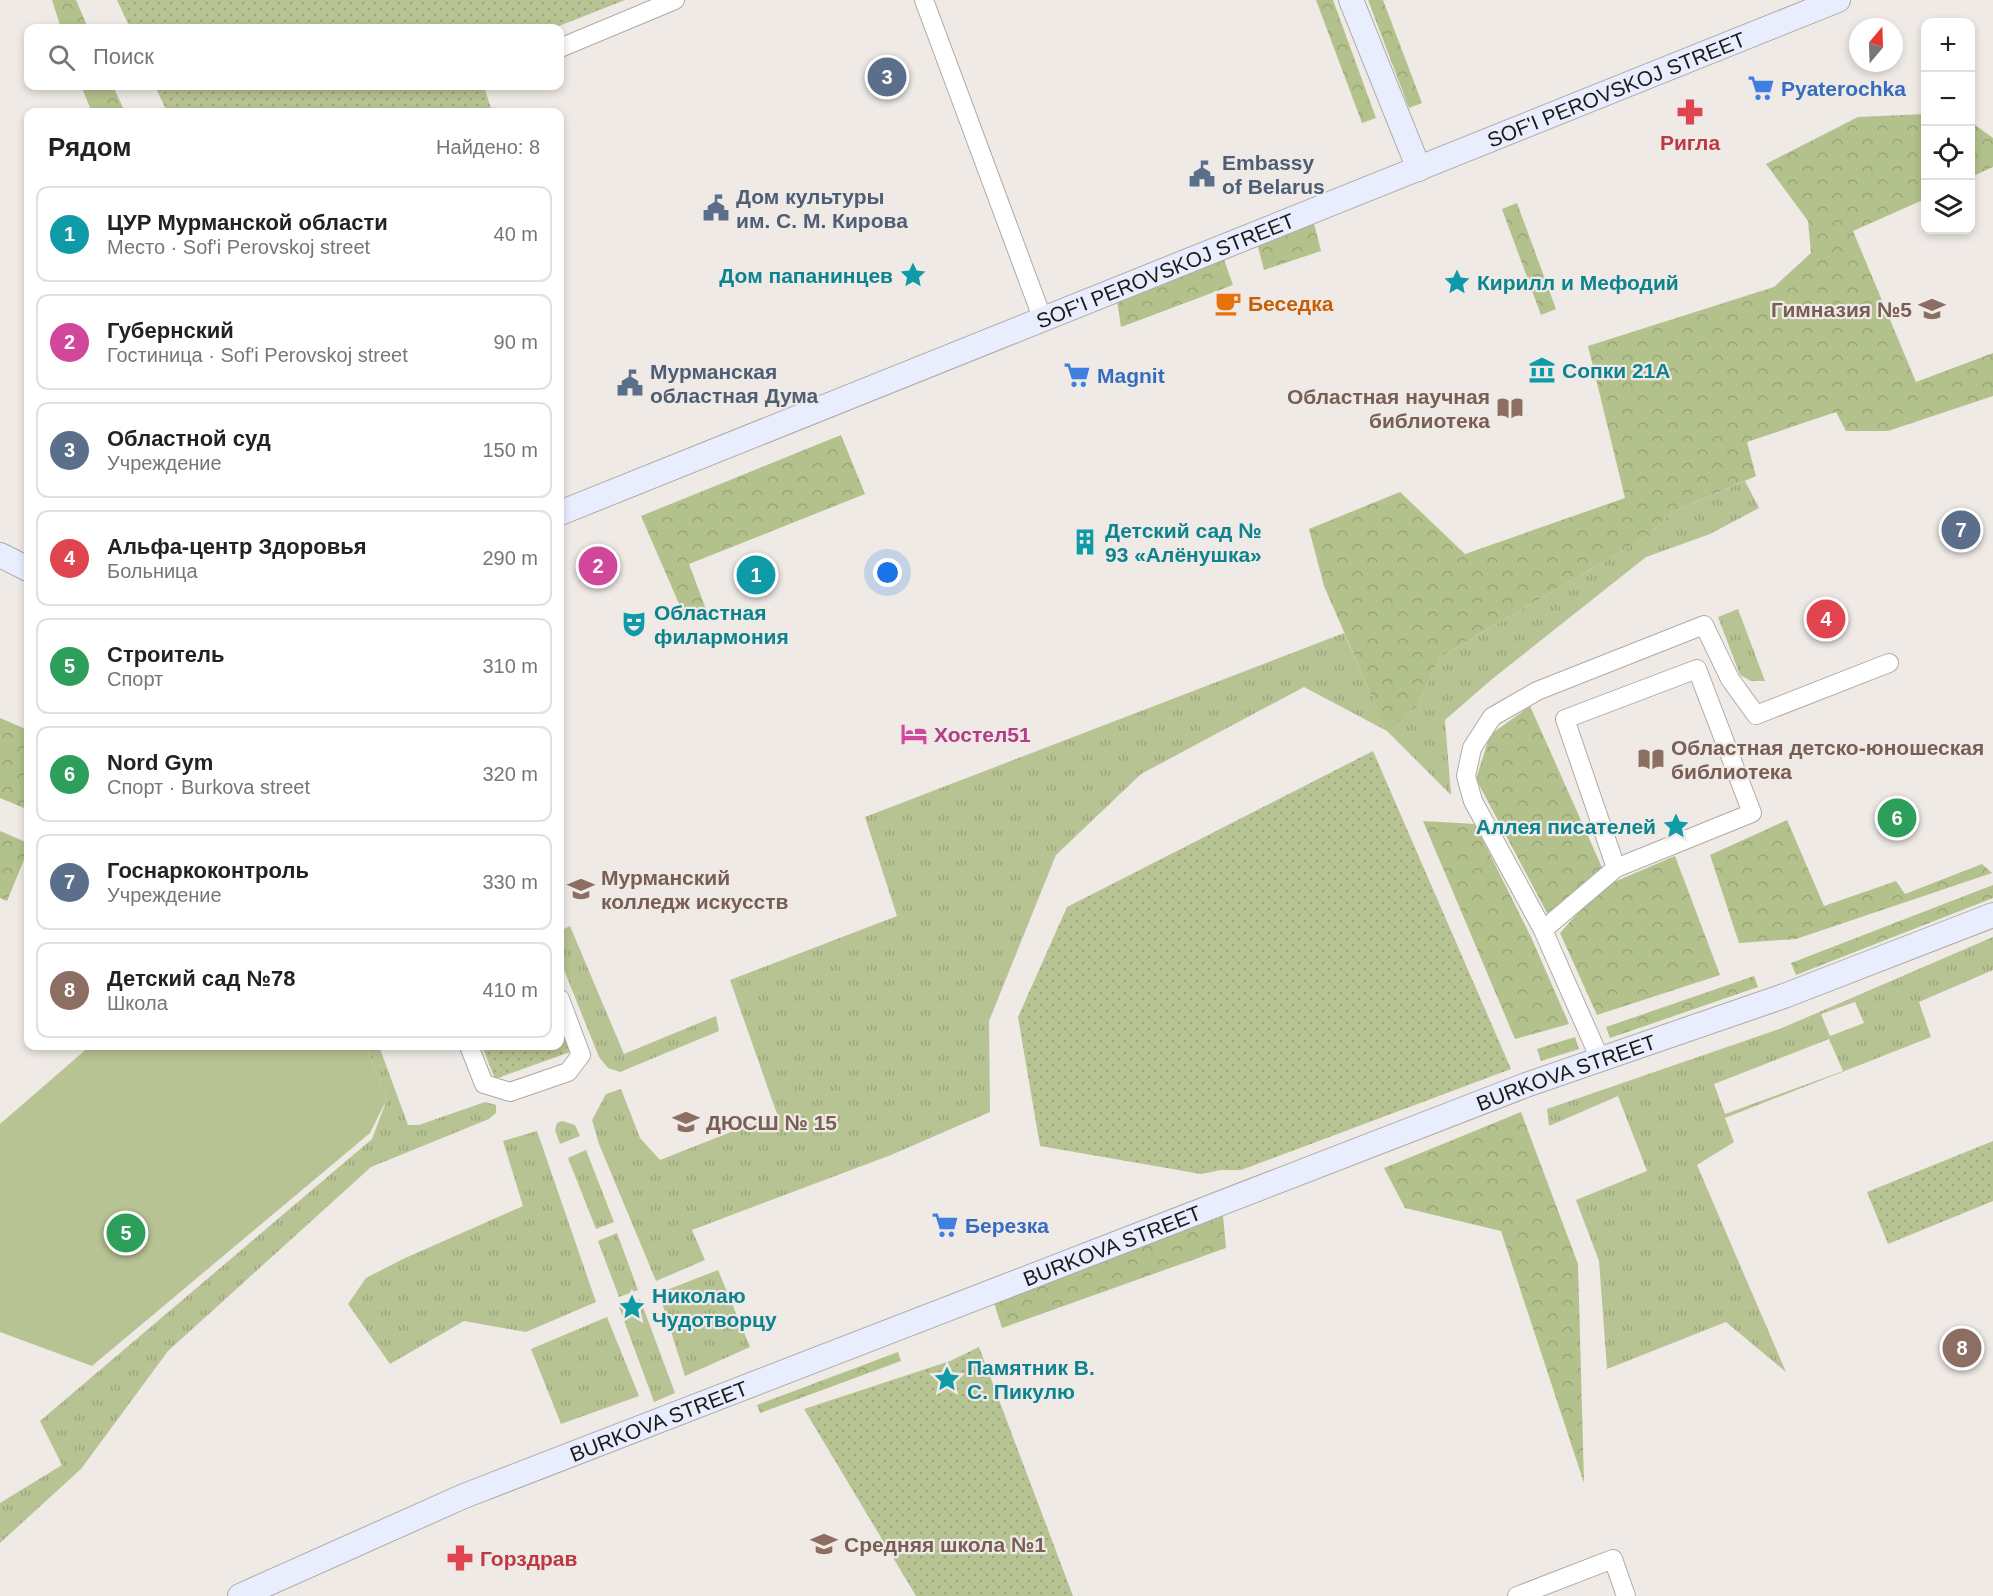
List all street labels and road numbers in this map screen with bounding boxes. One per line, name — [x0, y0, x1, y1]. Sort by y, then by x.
street label: SOF'I PEROVSKOJ STREET — [1484, 27, 1749, 151]
street label: SOF'I PEROVSKOJ STREET — [1033, 208, 1298, 332]
street label: BURKOVA STREET — [1473, 1030, 1659, 1115]
street label: BURKOVA STREET — [1020, 1200, 1204, 1290]
street label: BURKOVA STREET — [566, 1376, 751, 1465]

